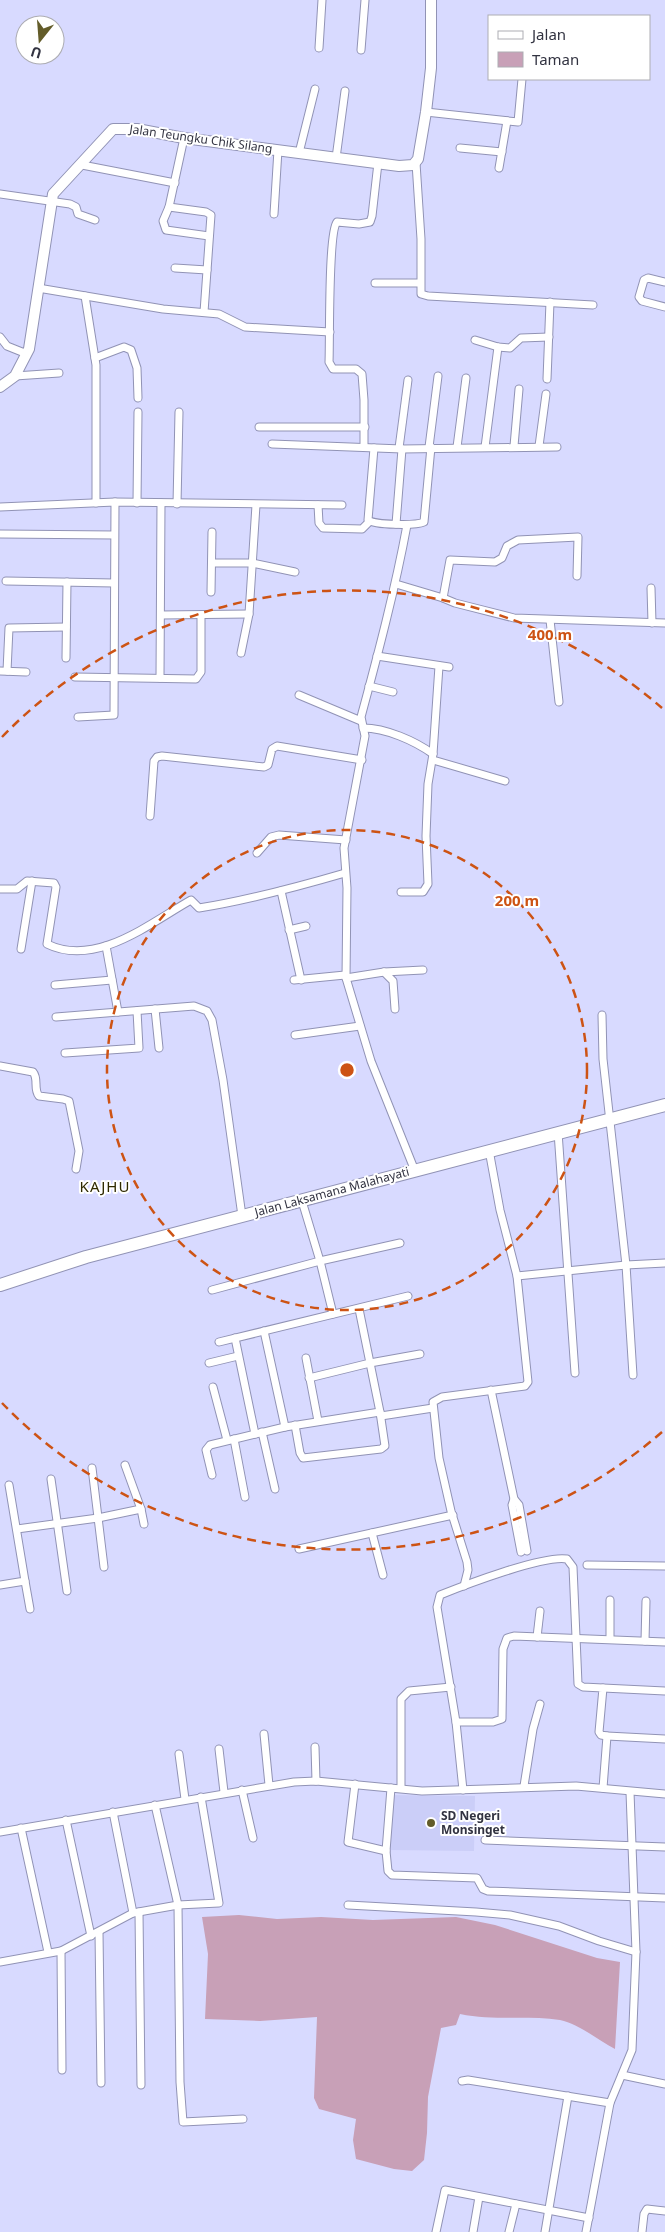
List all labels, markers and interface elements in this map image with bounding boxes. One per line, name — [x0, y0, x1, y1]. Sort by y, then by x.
north arrow — [15, 15, 65, 65]
legend — [488, 15, 650, 80]
text: Jalan — [530, 24, 566, 44]
text: U — [28, 42, 44, 64]
text: Taman — [532, 49, 579, 69]
street label: Jalan Teungku Chik Silang — [128, 120, 274, 157]
text: 400 m — [528, 624, 572, 644]
text: 200 m — [495, 890, 539, 910]
centre of rings — [338, 1061, 356, 1079]
street label: Jalan Laksamana Malahayati — [252, 1163, 411, 1221]
district label: KAJHU — [80, 1176, 130, 1196]
place label: SD Negeri Monsinget — [441, 1807, 505, 1838]
marker: SD Negeri Monsinget — [425, 1817, 437, 1829]

